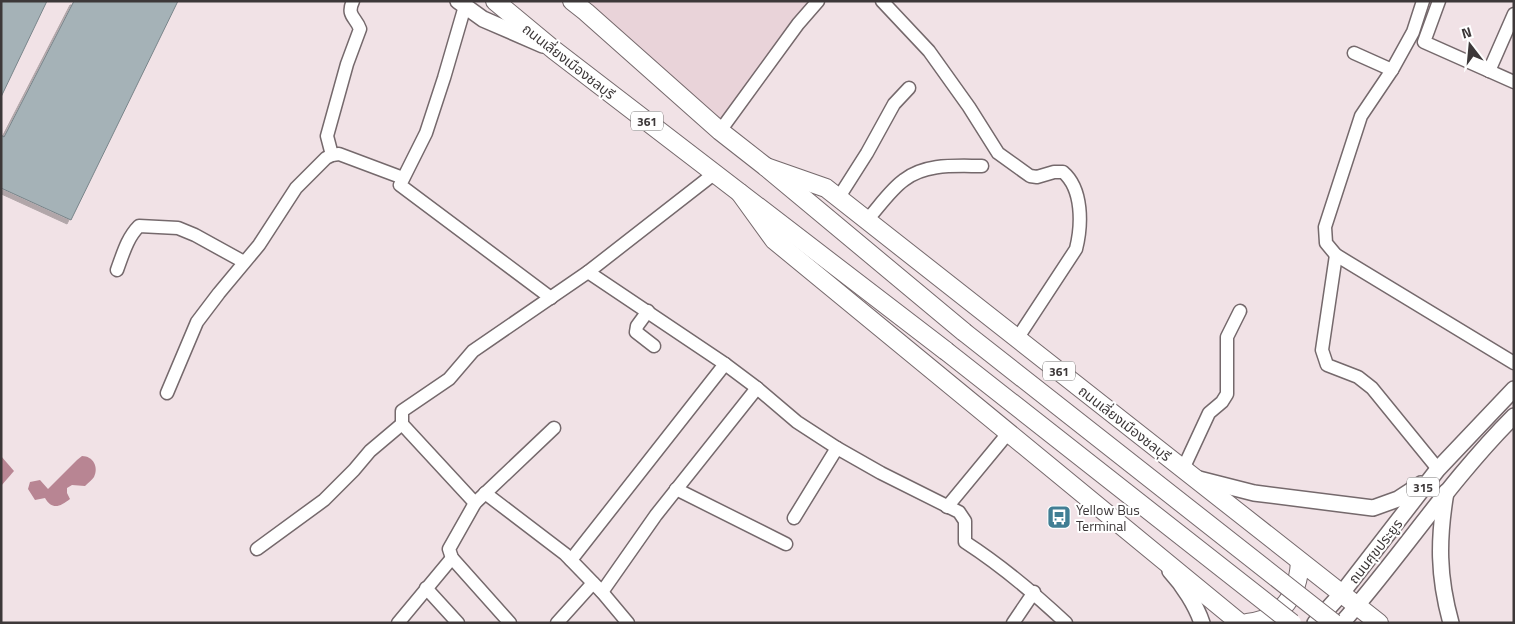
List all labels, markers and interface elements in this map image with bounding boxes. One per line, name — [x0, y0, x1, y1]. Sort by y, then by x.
street label: ถนนเลี่ยงเมืองชลบุรี — [518, 18, 620, 104]
north arrow — [1445, 20, 1495, 70]
text: N — [1459, 21, 1474, 43]
road number: 361 — [631, 112, 663, 130]
road number: 361 — [1043, 362, 1075, 381]
street label: ถนนเลี่ยงเมืองชลบุรี — [1074, 380, 1176, 466]
road number: 315 — [1407, 478, 1439, 497]
place label: Yellow Bus Terminal — [1076, 499, 1140, 536]
bus stop icon: Yellow Bus Terminal — [1046, 504, 1072, 530]
street label: ถนนศุขประยูร — [1343, 514, 1407, 588]

